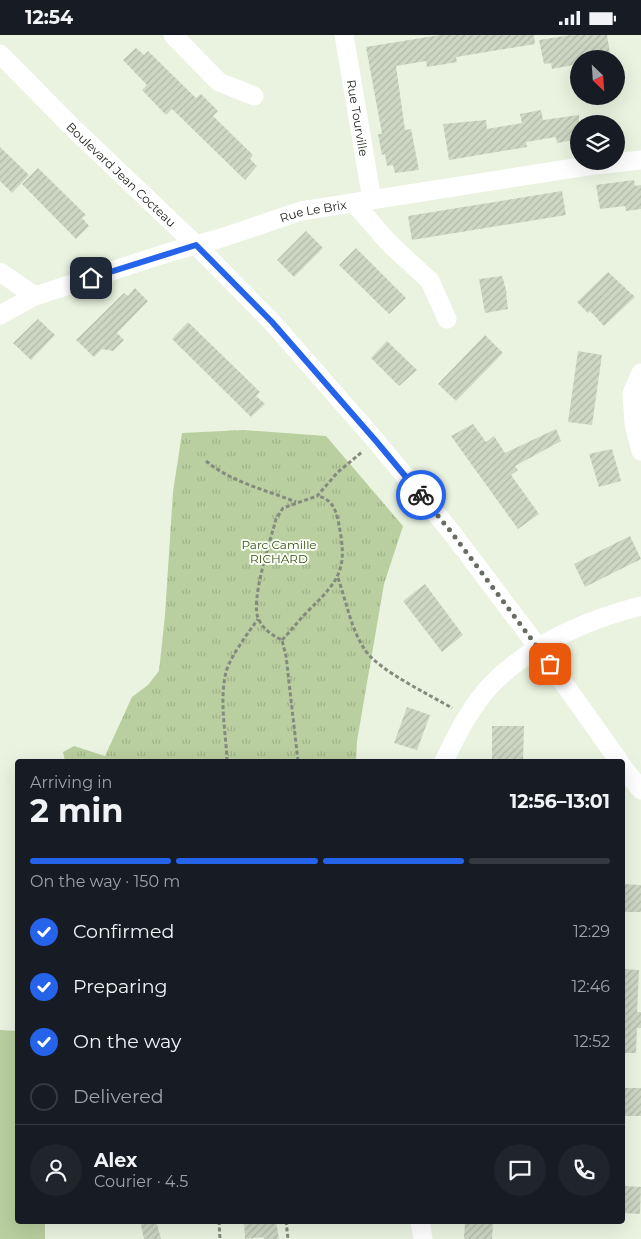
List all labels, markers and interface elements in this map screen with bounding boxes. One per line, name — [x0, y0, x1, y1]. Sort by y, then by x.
text: 12:54 — [25, 6, 73, 29]
north arrow — [570, 50, 625, 105]
map controls — [570, 50, 625, 170]
street label: Rue Tourville — [344, 78, 372, 157]
button: layers — [570, 115, 625, 170]
street label: Boulevard Jean Cocteau — [64, 119, 179, 230]
street label: Rue Le Brix — [278, 196, 348, 225]
pin — [70, 257, 112, 299]
icon: home — [77, 264, 105, 292]
courier — [396, 470, 446, 520]
icon: bike — [407, 481, 435, 509]
park label: Parc Camille RICHARD — [241, 537, 317, 566]
pin — [529, 643, 571, 685]
icon: bag — [536, 650, 564, 678]
text: Arriving in — [30, 773, 112, 792]
text: 12:56–13:01 — [510, 790, 610, 813]
text: 2 min — [30, 791, 123, 830]
text: On the way · 150 m — [30, 872, 180, 891]
icon: check — [30, 918, 58, 946]
text: Confirmed — [73, 920, 174, 943]
text: 12:29 — [573, 922, 610, 941]
icon: check — [30, 973, 58, 1001]
text: Preparing — [73, 975, 168, 998]
text: 12:46 — [571, 977, 610, 996]
icon: check — [30, 1028, 58, 1056]
text: On the way — [73, 1030, 181, 1053]
text: 12:52 — [574, 1032, 610, 1051]
text: Delivered — [73, 1085, 164, 1108]
button: person — [30, 1144, 82, 1196]
button: chat — [494, 1144, 546, 1196]
button: phone — [558, 1144, 610, 1196]
text: Alex — [94, 1149, 137, 1172]
text: Courier · 4.5 — [94, 1172, 188, 1191]

